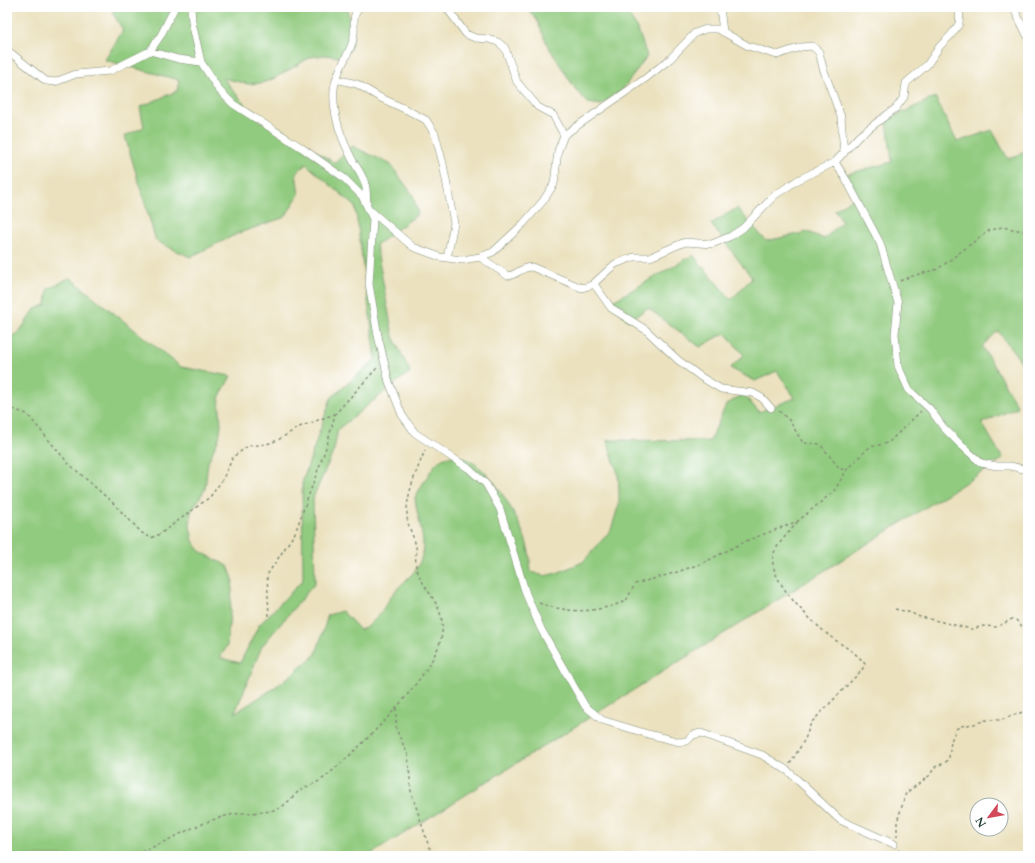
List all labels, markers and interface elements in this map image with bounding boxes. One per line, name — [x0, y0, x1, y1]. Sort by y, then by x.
north arrow — [969, 797, 1009, 837]
text: N — [972, 814, 990, 830]

